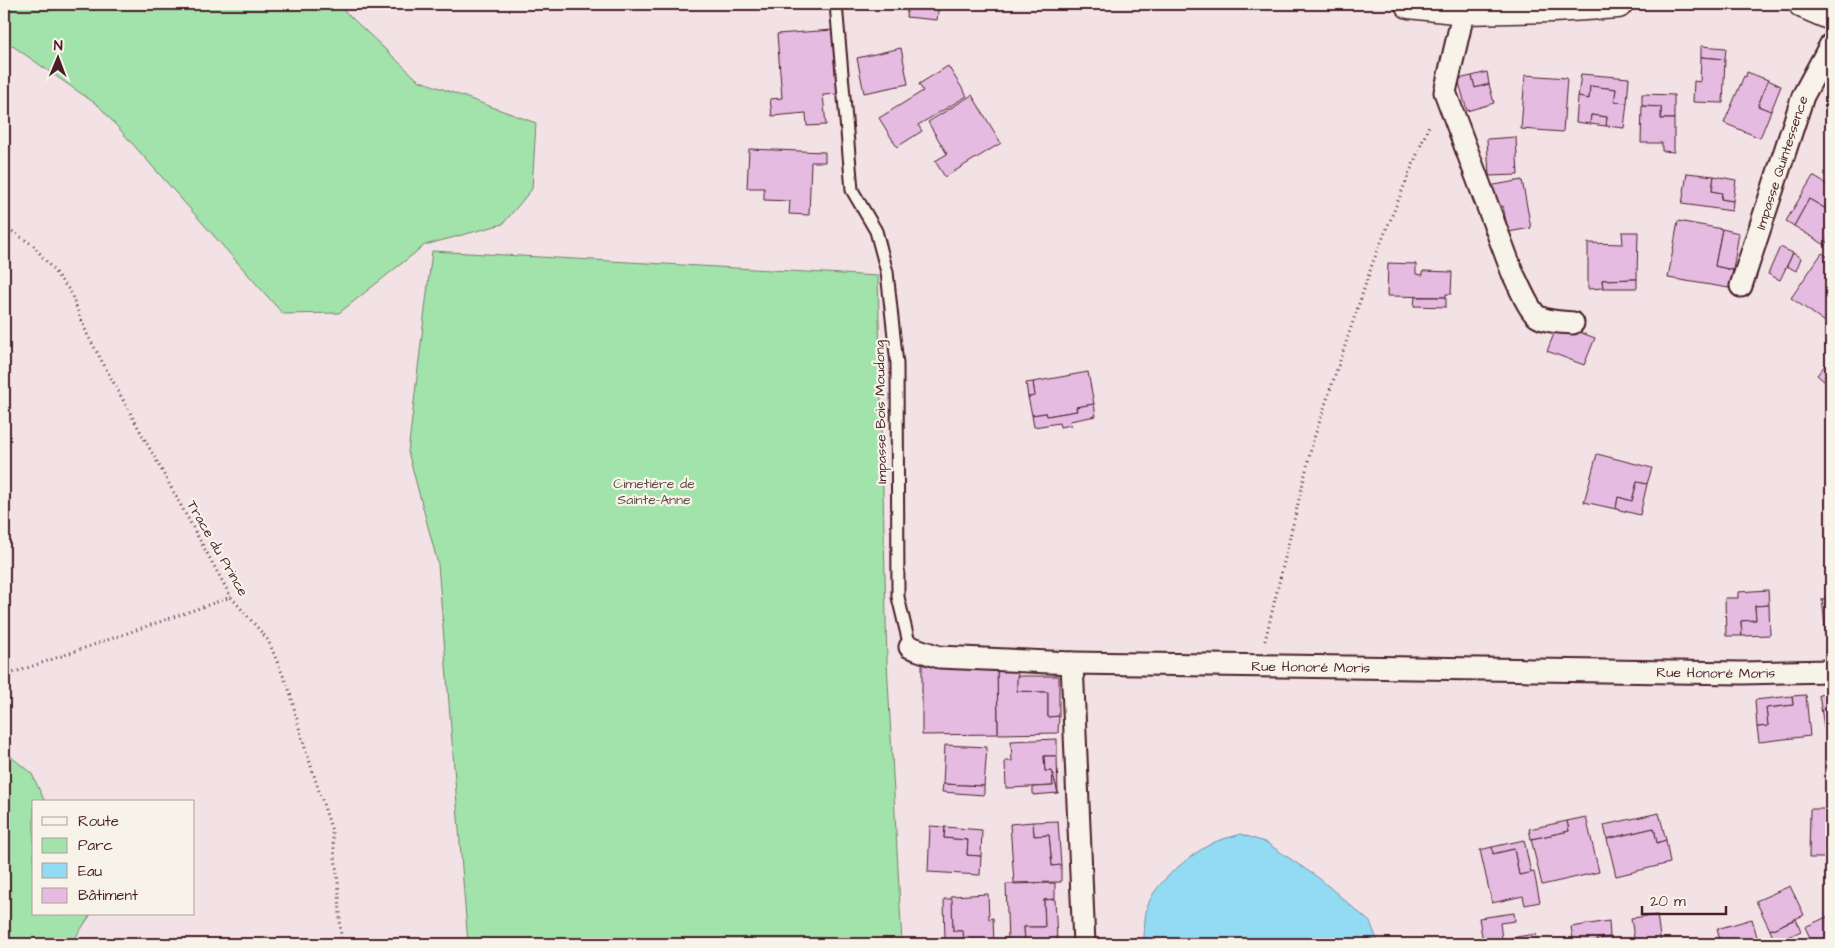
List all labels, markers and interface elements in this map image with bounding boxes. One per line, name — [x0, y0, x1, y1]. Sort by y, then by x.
north arrow — [32, 32, 82, 82]
text: N — [54, 36, 63, 56]
street label: Impasse Quintessence — [1751, 93, 1814, 232]
street label: Impasse Bois Moudong — [870, 340, 892, 484]
park label: Cimetière de Sainte-Anne — [613, 474, 695, 510]
street label: Trace du Prince — [182, 497, 253, 601]
street label: Rue Honoré Moris — [1251, 657, 1370, 678]
street label: Rue Honoré Moris — [1656, 663, 1775, 684]
legend — [32, 800, 195, 916]
text: Route — [78, 811, 119, 832]
text: Parc — [78, 835, 113, 856]
text: Eau — [78, 861, 103, 882]
scale bar — [1642, 883, 1726, 915]
text: Bâtiment — [78, 885, 138, 906]
text: 20 m — [1650, 891, 1686, 912]

